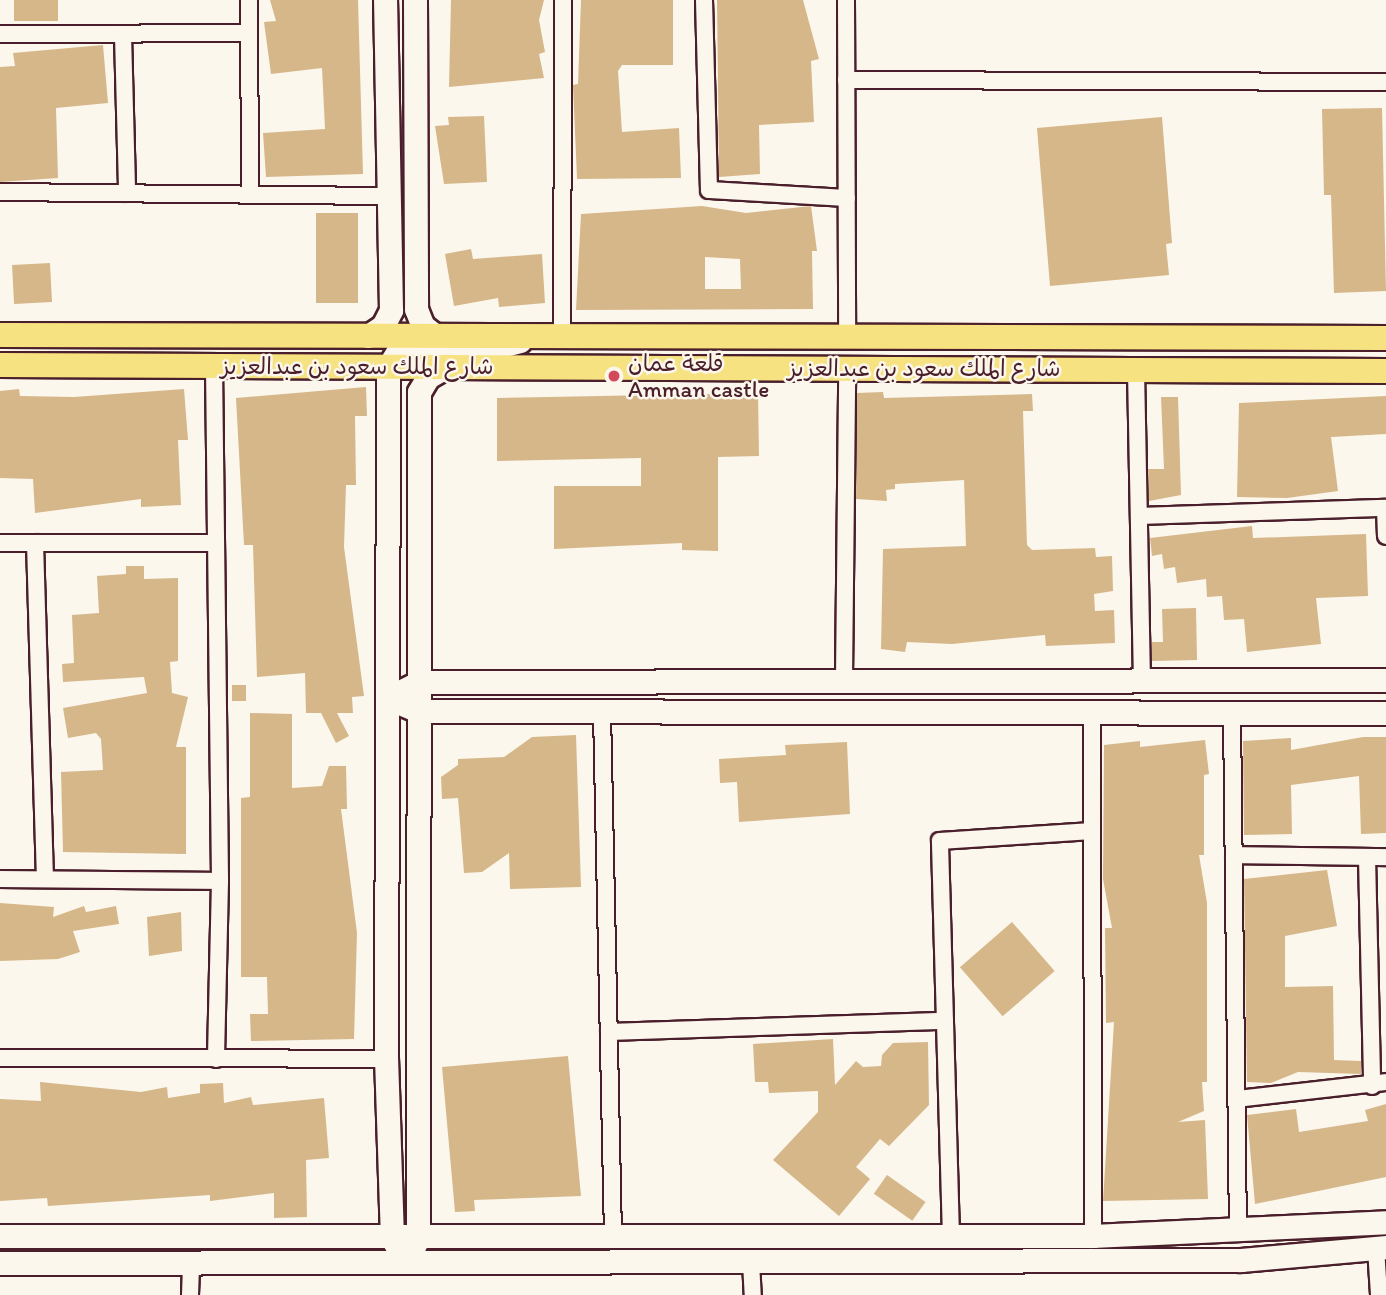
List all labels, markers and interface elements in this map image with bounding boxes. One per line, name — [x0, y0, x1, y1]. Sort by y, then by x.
place label: قلعة عمان Amman castle — [628, 349, 770, 403]
street label: شارع الملك سعود بن عبدالعزيز — [220, 352, 494, 380]
street label: شارع الملك سعود بن عبدالعزيز — [787, 354, 1061, 382]
marker: قلعة عمان Amman castle — [606, 368, 622, 384]

